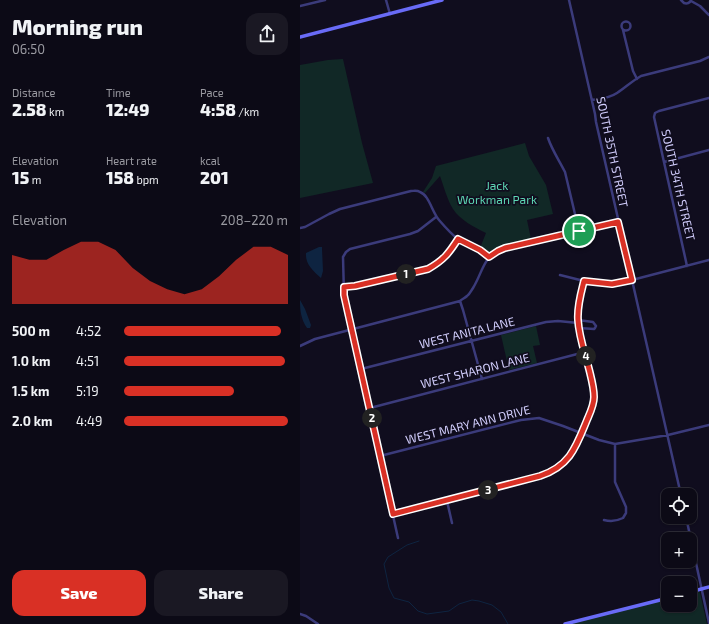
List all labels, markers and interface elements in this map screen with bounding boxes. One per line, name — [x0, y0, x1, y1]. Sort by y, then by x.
text: Morning run — [12, 13, 143, 39]
button: share — [246, 13, 288, 55]
text: 06:50 — [12, 41, 45, 57]
text: Distance — [12, 86, 55, 99]
text: Time — [106, 86, 131, 99]
text: Pace — [200, 86, 224, 99]
street label: SOUTH 35TH STREET — [594, 95, 632, 208]
text: 2.58 — [12, 99, 47, 119]
text: 12:49 — [106, 99, 150, 119]
text: 4:58 — [200, 99, 236, 119]
text: km — [47, 105, 64, 118]
text: /km — [236, 105, 259, 118]
street label: SOUTH 34TH STREET — [659, 128, 699, 242]
text: Elevation — [12, 154, 59, 167]
text: Heart rate — [106, 154, 157, 167]
text: kcal — [200, 154, 220, 167]
text: 15 — [12, 167, 29, 187]
text: 158 — [106, 167, 134, 187]
text: 201 — [200, 167, 229, 187]
text: m — [29, 173, 41, 186]
text: bpm — [134, 173, 159, 186]
park label: Jack Workman Park — [457, 178, 537, 206]
text: Elevation — [12, 212, 67, 228]
text: 208–220 m — [221, 212, 288, 228]
pin — [562, 214, 596, 248]
icon: arrive — [568, 220, 590, 242]
pin: 1 — [396, 264, 416, 284]
text: 1 — [404, 267, 408, 280]
street label: WEST ANITA LANE — [418, 313, 516, 351]
text: 500 m — [12, 323, 50, 339]
text: 4:52 — [76, 323, 101, 339]
pin: 4 — [576, 346, 596, 366]
text: 4 — [582, 349, 590, 362]
street label: WEST SHARON LANE — [419, 350, 531, 390]
text: 1.0 km — [12, 353, 51, 369]
text: 4:51 — [76, 353, 99, 369]
text: 1.5 km — [12, 383, 50, 399]
text: 5:19 — [76, 383, 99, 399]
street label: WEST MARY ANN DRIVE — [404, 402, 532, 446]
pin: 2 — [362, 408, 382, 428]
text: 2 — [369, 411, 375, 424]
text: 2.0 km — [12, 413, 52, 429]
text: 4:49 — [76, 413, 103, 429]
pin: 3 — [478, 480, 498, 500]
text: 3 — [485, 483, 491, 496]
map controls — [661, 488, 697, 612]
button: locate — [661, 488, 697, 524]
button: + — [661, 532, 697, 568]
button: Save — [12, 570, 146, 616]
button: Share — [154, 570, 288, 616]
button: − — [661, 576, 697, 612]

